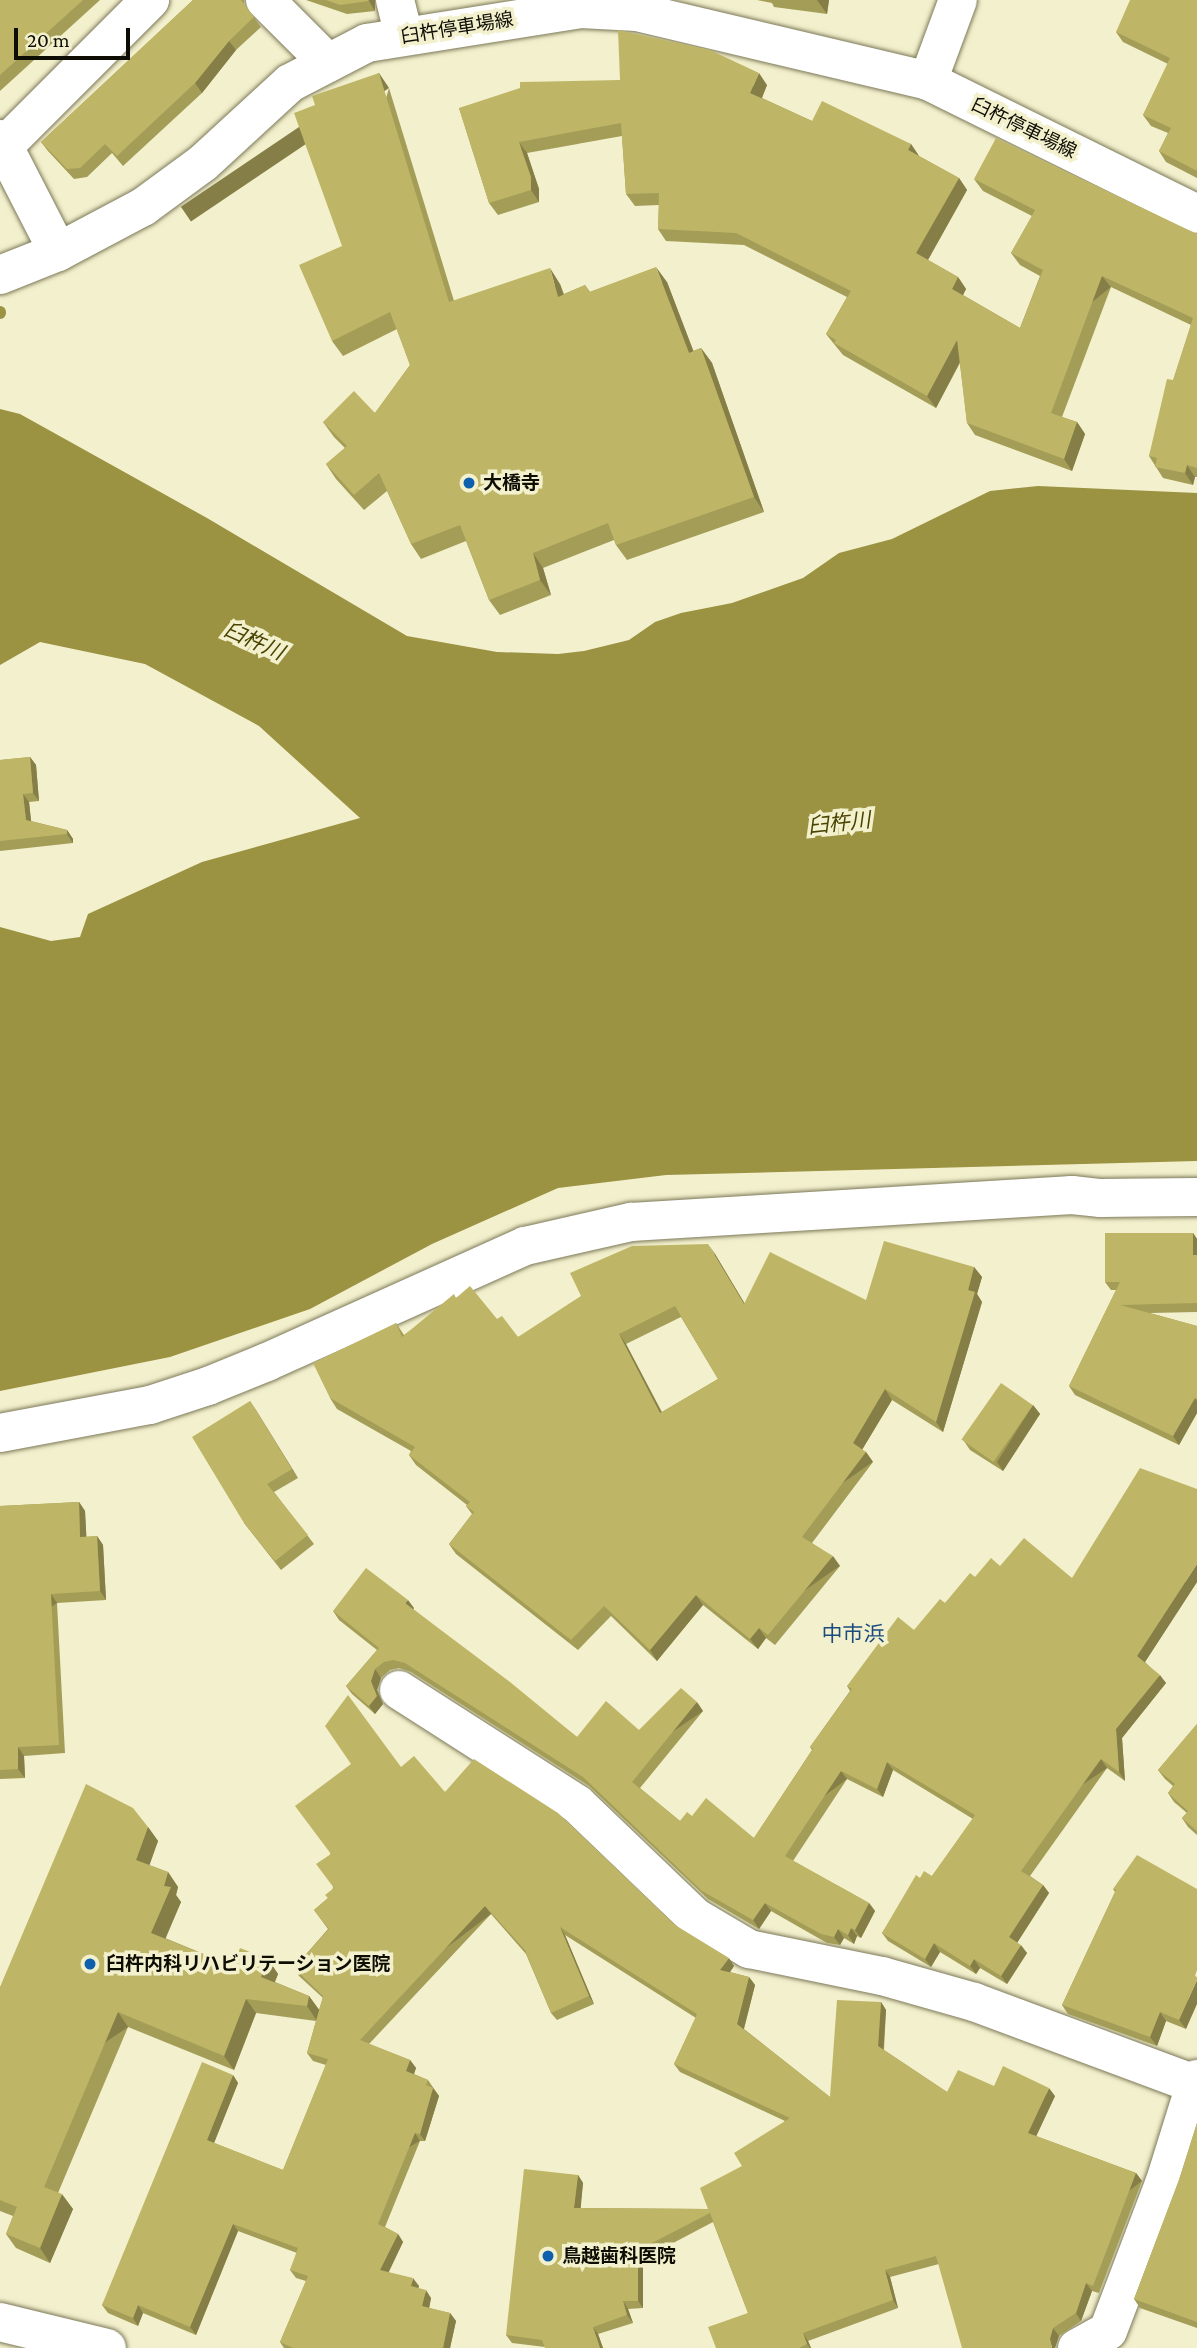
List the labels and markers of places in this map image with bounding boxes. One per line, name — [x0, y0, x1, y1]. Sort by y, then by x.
place label: 大橋寺 — [483, 472, 540, 494]
marker: 大橋寺 — [461, 475, 477, 491]
place label: 臼杵内科リハビリテーション医院 — [106, 1953, 391, 1975]
marker: 臼杵内科リハビリテーション医院 — [80, 1954, 100, 1974]
place label: 鳥越歯科医院 — [562, 2245, 676, 2267]
marker: 鳥越歯科医院 — [540, 2248, 556, 2264]

